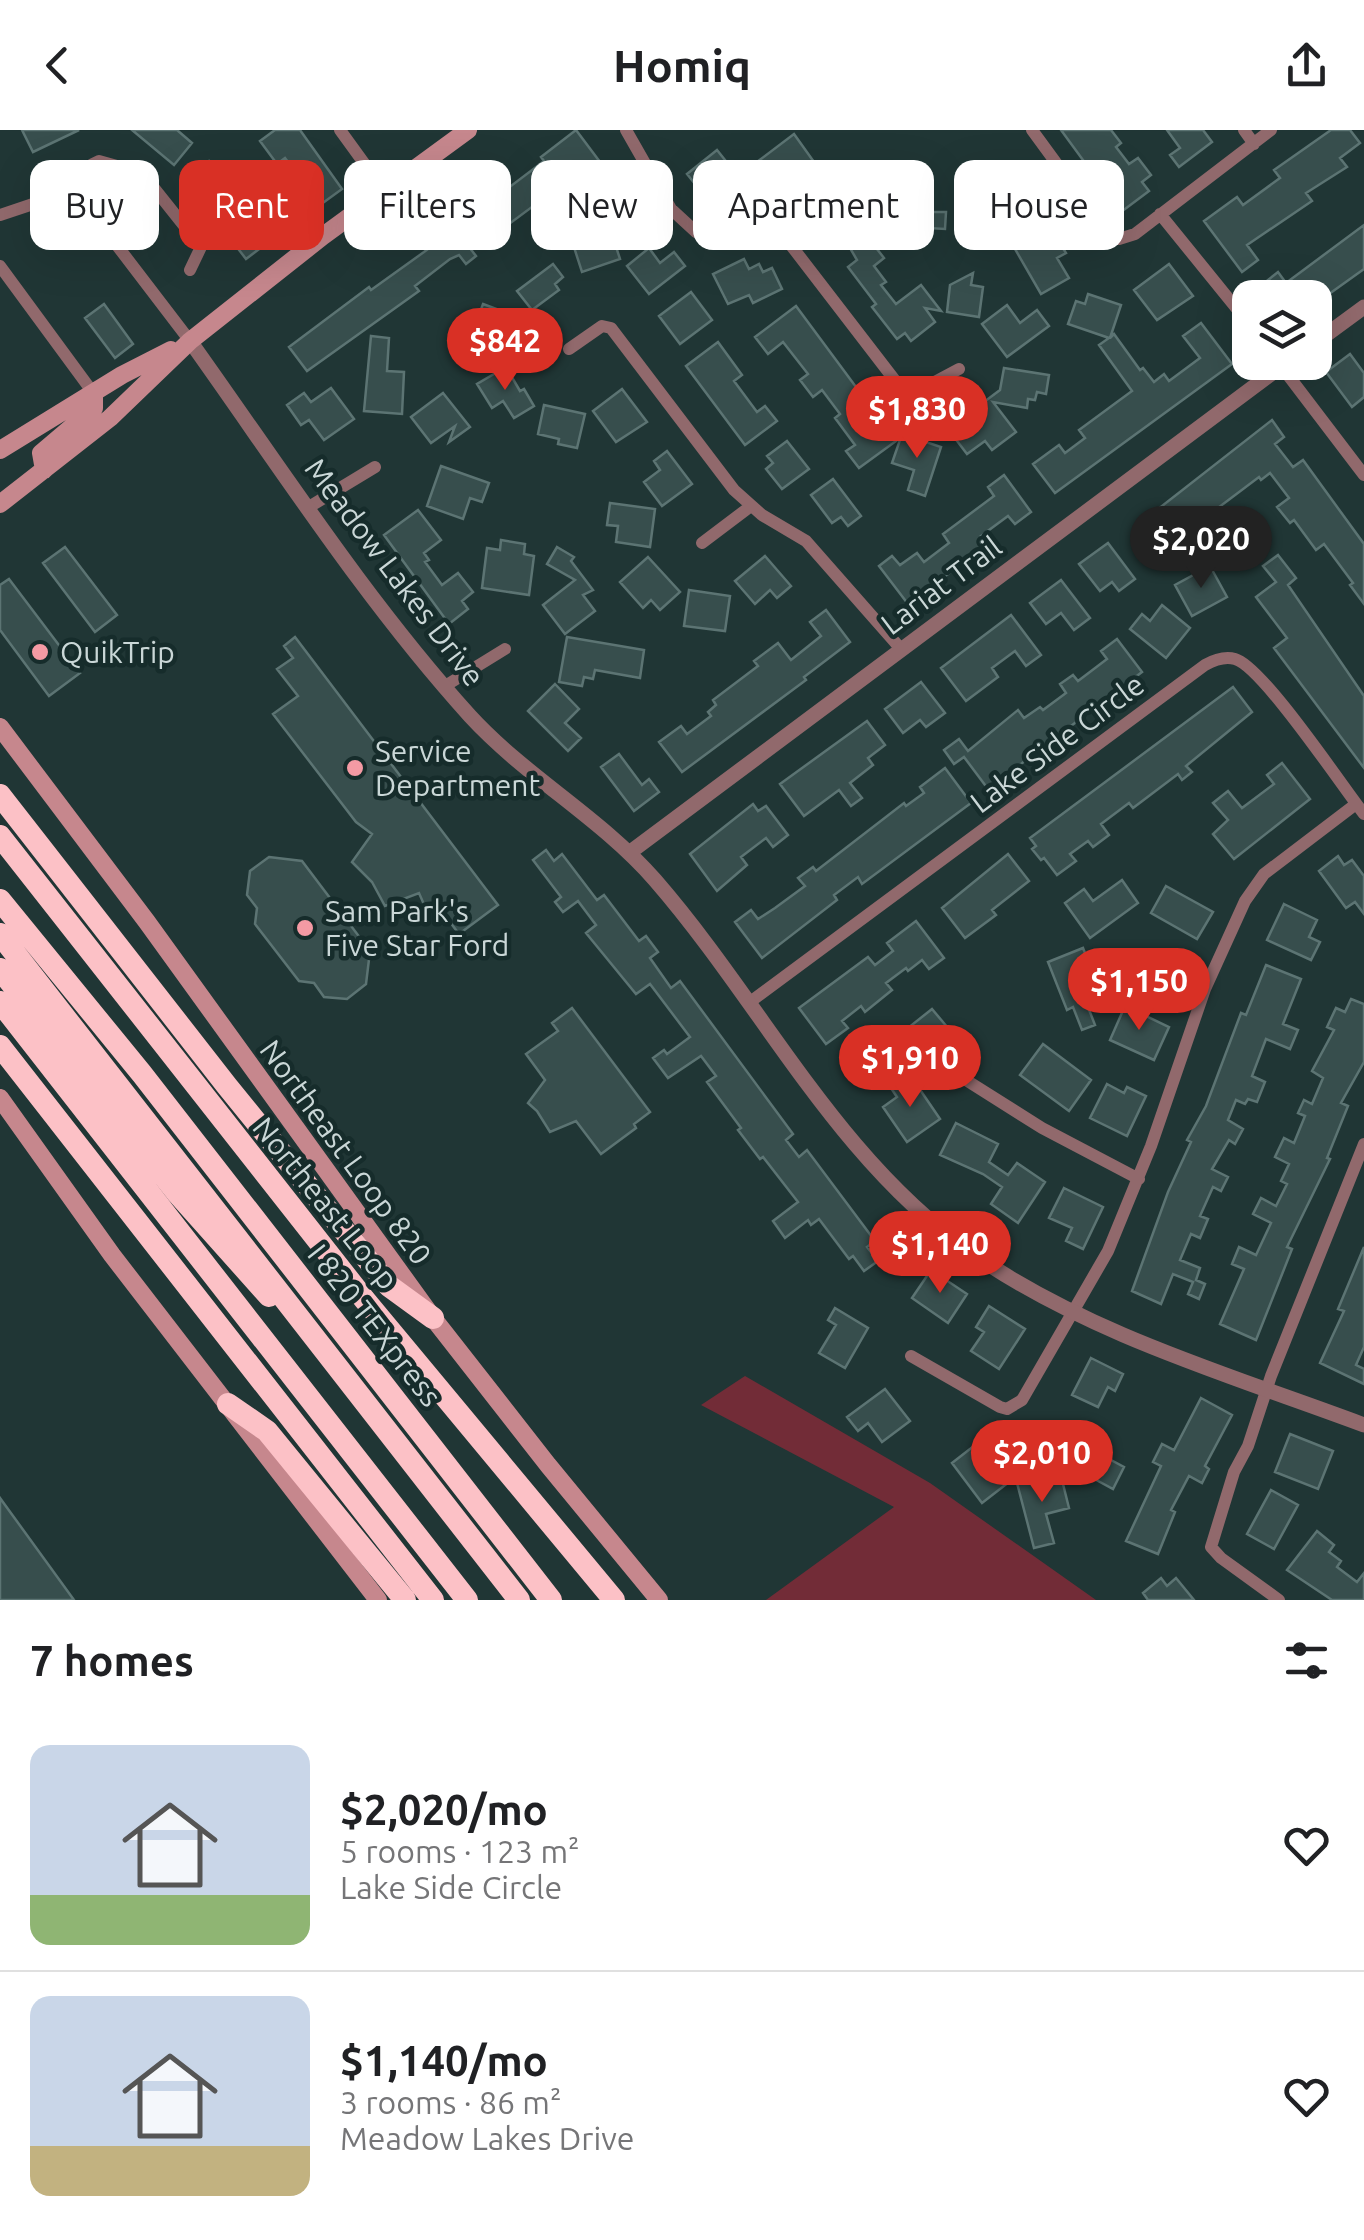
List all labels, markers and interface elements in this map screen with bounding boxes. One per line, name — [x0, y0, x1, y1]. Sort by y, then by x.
icon: back — [30, 38, 85, 93]
icon: share — [1279, 38, 1334, 93]
text: Homiq — [613, 40, 751, 91]
chip: Buy — [30, 160, 159, 250]
chip: Rent — [179, 160, 324, 250]
chip: Filters — [344, 160, 511, 250]
chip: New — [531, 160, 673, 250]
chip: Apartment — [693, 160, 934, 250]
chip: House — [954, 160, 1124, 250]
map controls — [1232, 280, 1332, 380]
button: layers — [1232, 280, 1332, 380]
pin: $842 — [446, 308, 564, 393]
text: $842 — [469, 322, 541, 358]
pin: $1,830 — [836, 376, 998, 461]
text: $1,830 — [868, 390, 966, 426]
street label: Meadow Lakes Drive — [298, 452, 492, 692]
pin: $2,020 — [1120, 506, 1282, 591]
text: $2,020 — [1152, 520, 1250, 556]
street label: Lariat Trail — [874, 529, 1008, 641]
place label: QuikTrip — [60, 635, 175, 669]
marker: QuikTrip — [29, 641, 51, 663]
street label: Lake Side Circle — [964, 667, 1150, 819]
place label: Service Department — [375, 734, 540, 802]
marker: Service Department — [344, 757, 366, 779]
place label: Sam Park's Five Star Ford — [325, 894, 509, 962]
marker: Sam Park's Five Star Ford — [294, 917, 316, 939]
pin: $1,150 — [1058, 948, 1220, 1033]
text: $1,150 — [1090, 962, 1188, 998]
pin: $1,910 — [829, 1025, 991, 1110]
street label: Northeast Loop 820 — [253, 1033, 439, 1271]
text: $1,910 — [861, 1039, 959, 1075]
street label: Northeast Loop — [246, 1110, 406, 1296]
pin: $1,140 — [859, 1211, 1021, 1296]
text: $1,140 — [891, 1225, 989, 1261]
street label: I 820 TEXpress — [301, 1237, 449, 1413]
pin: $2,010 — [961, 1420, 1123, 1505]
text: $2,010 — [993, 1434, 1091, 1470]
icon: filters — [1279, 1633, 1334, 1688]
text: 7 homes — [30, 1637, 194, 1684]
icon: home — [110, 1785, 230, 1905]
text: $2,020/mo — [340, 1786, 548, 1833]
icon: heart — [1279, 1818, 1334, 1873]
text: 5 rooms · 123 m² — [340, 1833, 580, 1869]
text: Lake Side Circle — [340, 1869, 562, 1905]
icon: home — [110, 2036, 230, 2156]
text: $1,140/mo — [340, 2037, 548, 2084]
icon: heart — [1279, 2069, 1334, 2124]
text: 3 rooms · 86 m² — [340, 2084, 561, 2120]
text: Meadow Lakes Drive — [340, 2120, 634, 2156]

